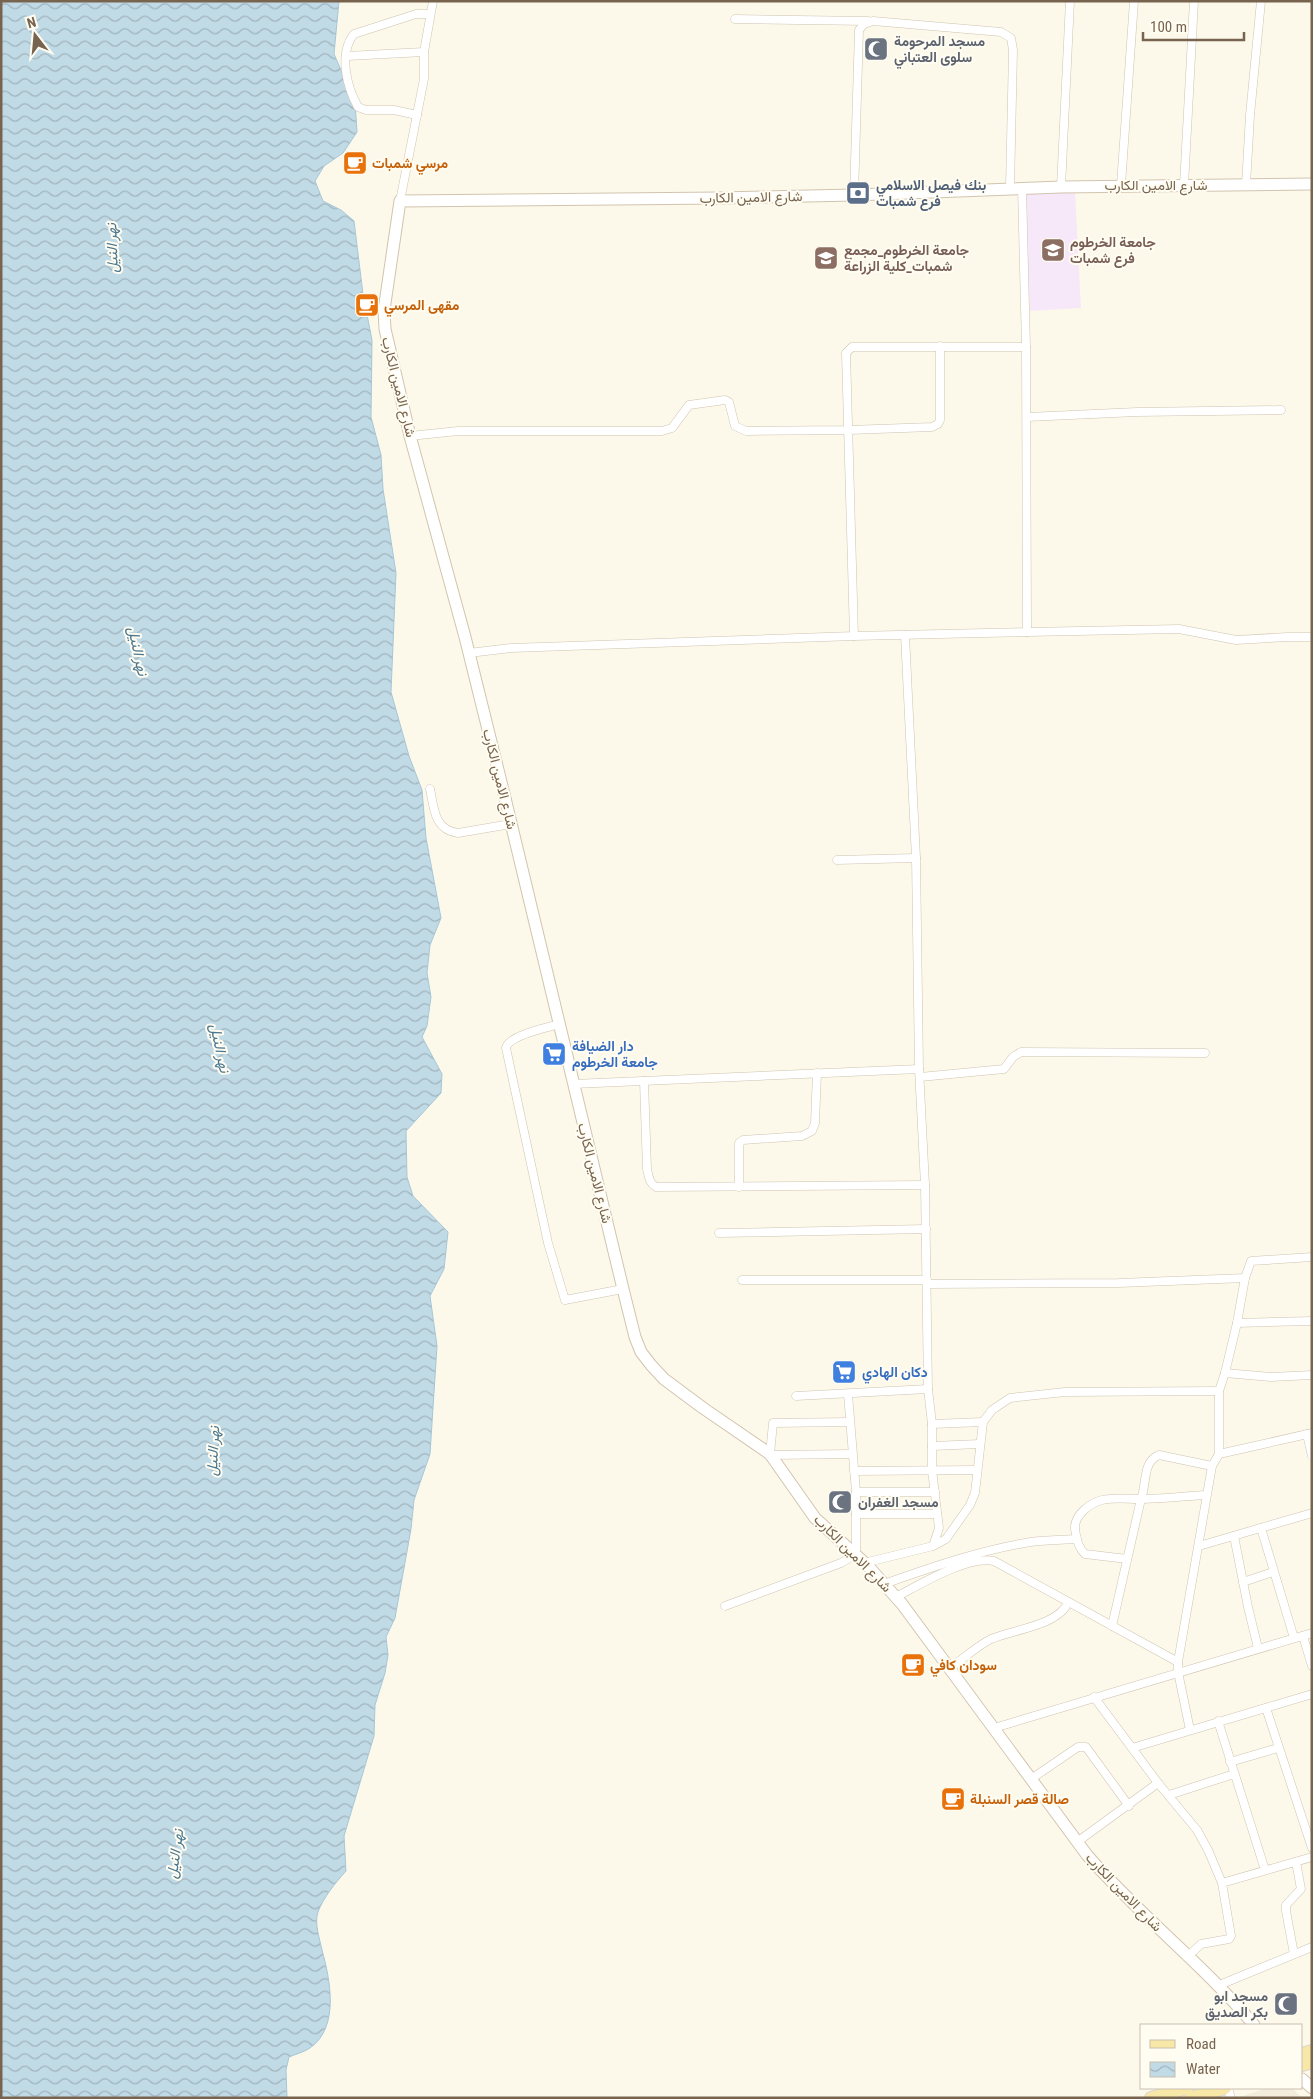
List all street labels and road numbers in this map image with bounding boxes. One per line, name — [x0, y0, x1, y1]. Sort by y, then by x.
street label: شارع الامين الكارب — [1105, 177, 1207, 196]
street label: شارع الامين الكارب — [699, 188, 803, 209]
street label: شارع الامين الكارب — [376, 335, 419, 440]
street label: شارع الامين الكارب — [477, 727, 520, 832]
street label: شارع الامين الكارب — [572, 1121, 615, 1226]
street label: شارع الامين الكارب — [809, 1511, 895, 1597]
street label: شارع الامين الكارب — [1080, 1849, 1166, 1937]

